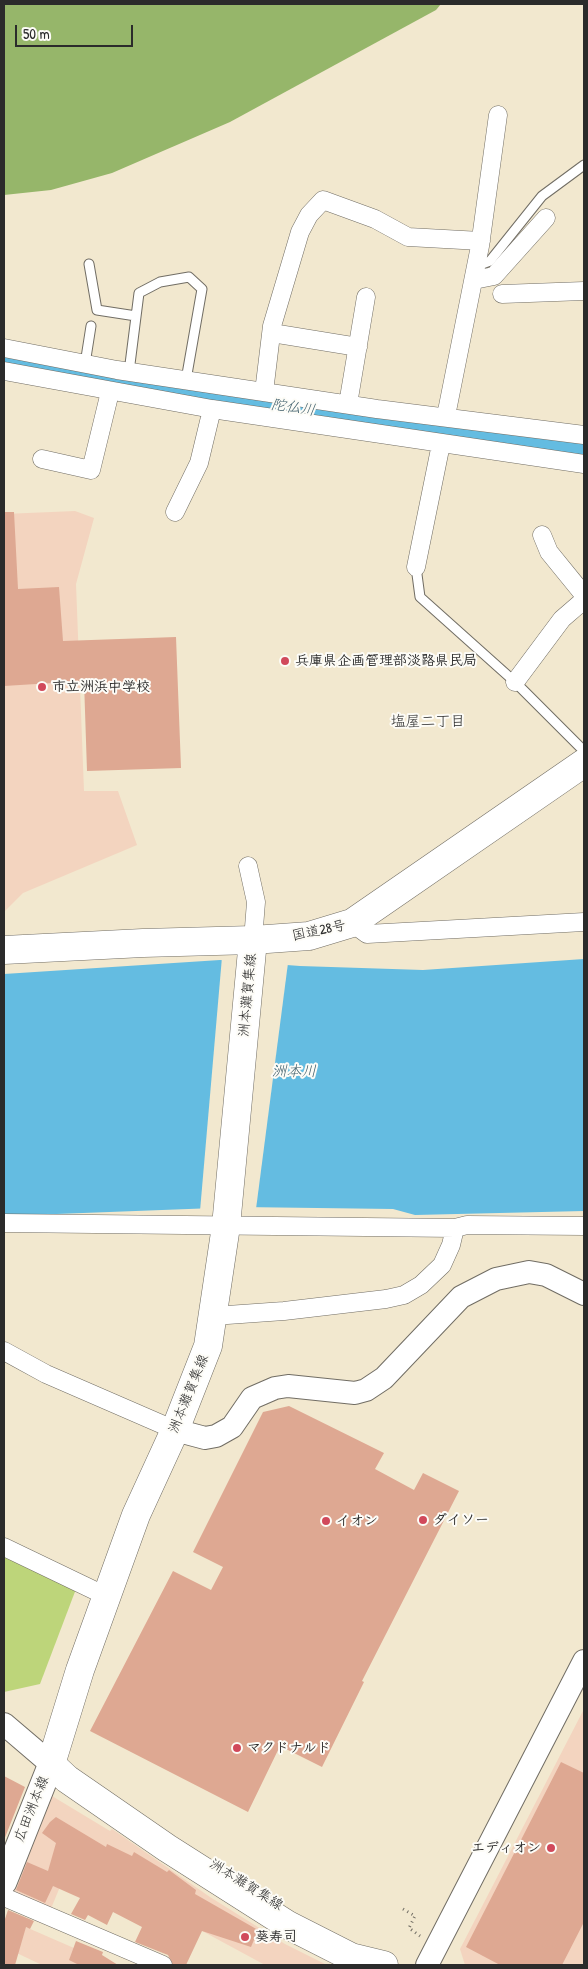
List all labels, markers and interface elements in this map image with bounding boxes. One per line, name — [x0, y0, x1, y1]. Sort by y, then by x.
scale bar — [18, 15, 135, 47]
text: 50 m — [23, 23, 50, 44]
water label: 陀仏川 — [269, 396, 317, 420]
place label: 兵庫県企画管理部淡路県民局 — [295, 653, 477, 669]
marker: 兵庫県企画管理部淡路県民局 — [279, 655, 291, 667]
place label: 市立洲浜中学校 — [52, 679, 150, 695]
marker: 市立洲浜中学校 — [36, 681, 48, 693]
district label: 塩屋二丁目 — [391, 713, 465, 731]
street label: 国道28号 — [291, 917, 347, 945]
street label: 洲本灘賀集線 — [236, 952, 260, 1038]
water label: 洲本川 — [272, 1063, 316, 1081]
street label: 洲本灘賀集線 — [165, 1352, 213, 1436]
place label: ダイソー — [433, 1512, 489, 1528]
place label: イオン — [336, 1513, 378, 1529]
marker: ダイソー — [417, 1514, 429, 1526]
marker: イオン — [320, 1515, 332, 1527]
place label: マクドナルド — [247, 1740, 331, 1756]
marker: マクドナルド — [231, 1742, 243, 1754]
street label: 広田洲本線 — [11, 1773, 53, 1845]
place label: エディオン — [471, 1840, 541, 1856]
marker: エディオン — [545, 1842, 557, 1854]
street label: 洲本灘賀集線 — [206, 1856, 286, 1914]
place label: 葵寿司 — [255, 1929, 297, 1945]
marker: 葵寿司 — [239, 1931, 251, 1943]

